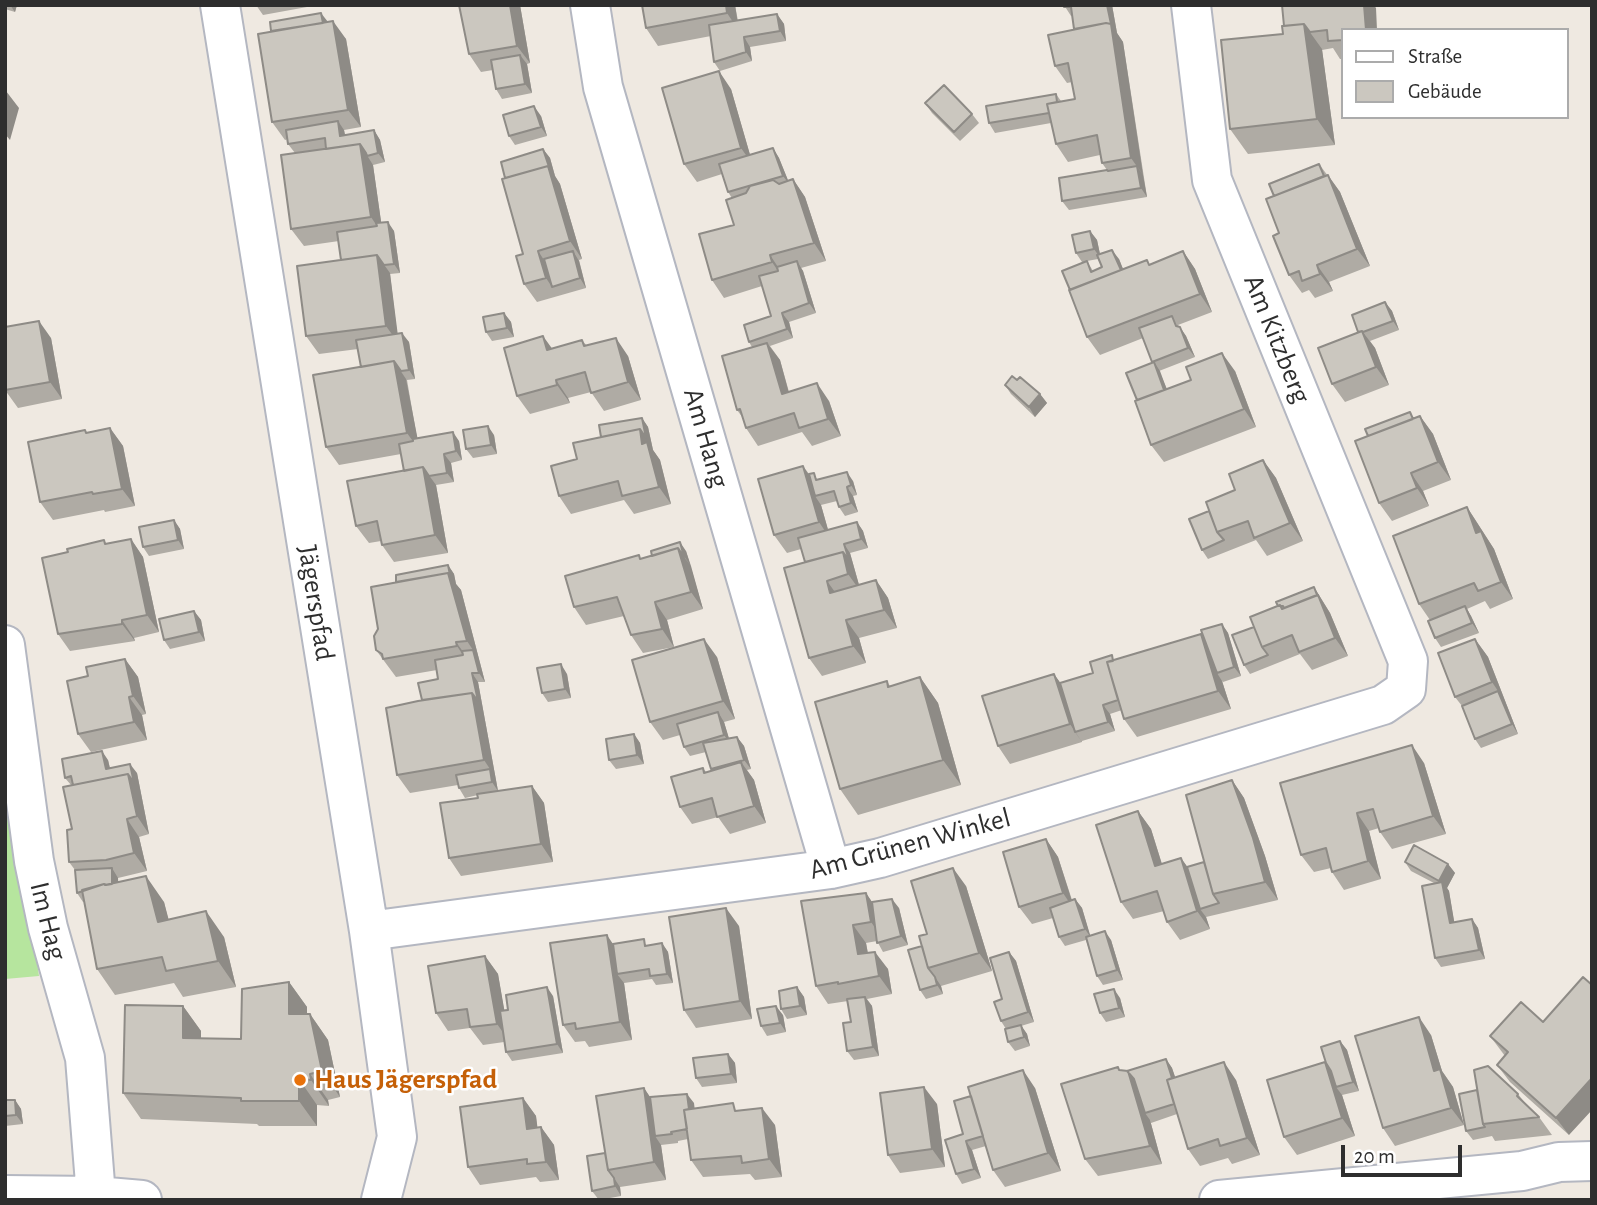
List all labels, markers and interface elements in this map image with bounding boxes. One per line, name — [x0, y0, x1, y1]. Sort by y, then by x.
legend — [1342, 28, 1569, 119]
text: Straße — [1408, 46, 1462, 67]
text: Gebäude — [1408, 81, 1482, 102]
street label: Am Kitzberg — [1236, 270, 1318, 408]
street label: Am Hang — [676, 384, 736, 492]
street label: Jägerspfad — [290, 543, 342, 663]
street label: Am Grünen Winkel — [806, 801, 1014, 887]
street label: Im Hag — [22, 878, 74, 964]
place label: Haus Jägerspfad — [314, 1063, 497, 1097]
marker: Haus Jägerspfad — [292, 1072, 308, 1088]
scale bar — [1345, 1132, 1466, 1176]
text: 20 m — [1354, 1146, 1395, 1167]

